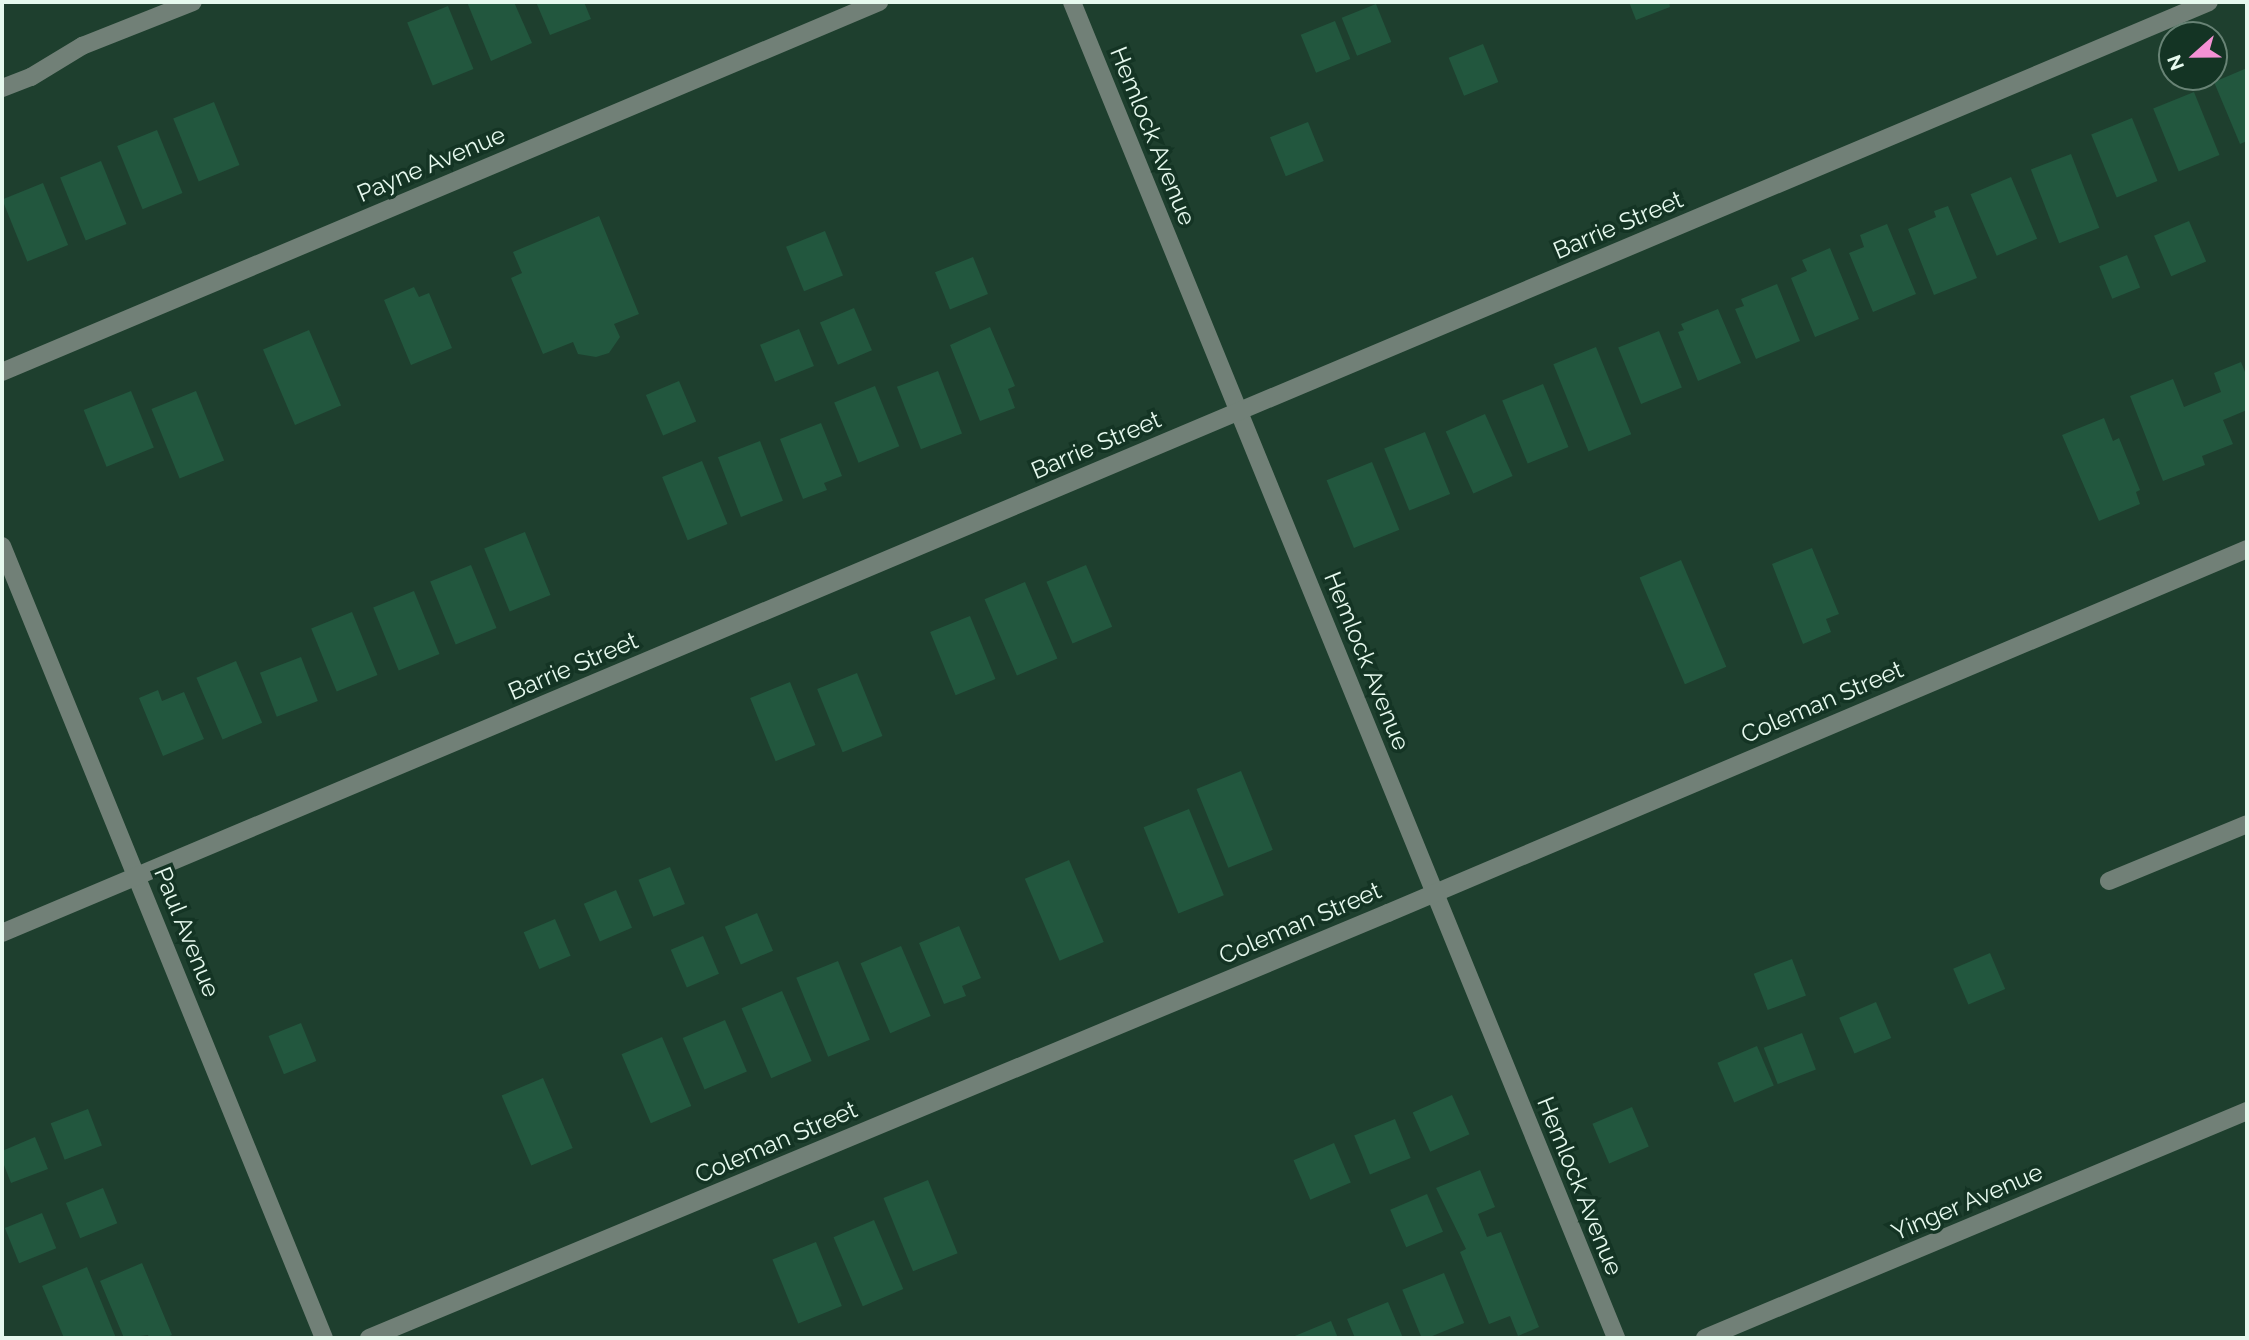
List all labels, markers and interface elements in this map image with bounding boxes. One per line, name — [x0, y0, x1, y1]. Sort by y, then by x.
north arrow — [2158, 21, 2228, 91]
street label: Hemlock Avenue — [1104, 42, 1202, 230]
text: N — [2162, 52, 2188, 74]
street label: Payne Avenue — [352, 120, 510, 208]
street label: Barrie Street — [1549, 185, 1687, 265]
street label: Barrie Street — [1027, 405, 1165, 485]
street label: Hemlock Avenue — [1318, 567, 1416, 755]
street label: Barrie Street — [504, 626, 642, 706]
street label: Coleman Street — [1737, 655, 1907, 749]
street label: Paul Avenue — [148, 862, 226, 1002]
street label: Coleman Street — [1215, 876, 1385, 970]
street label: Hemlock Avenue — [1531, 1092, 1629, 1280]
street label: Coleman Street — [691, 1095, 861, 1189]
street label: Yinger Avenue — [1887, 1157, 2047, 1247]

